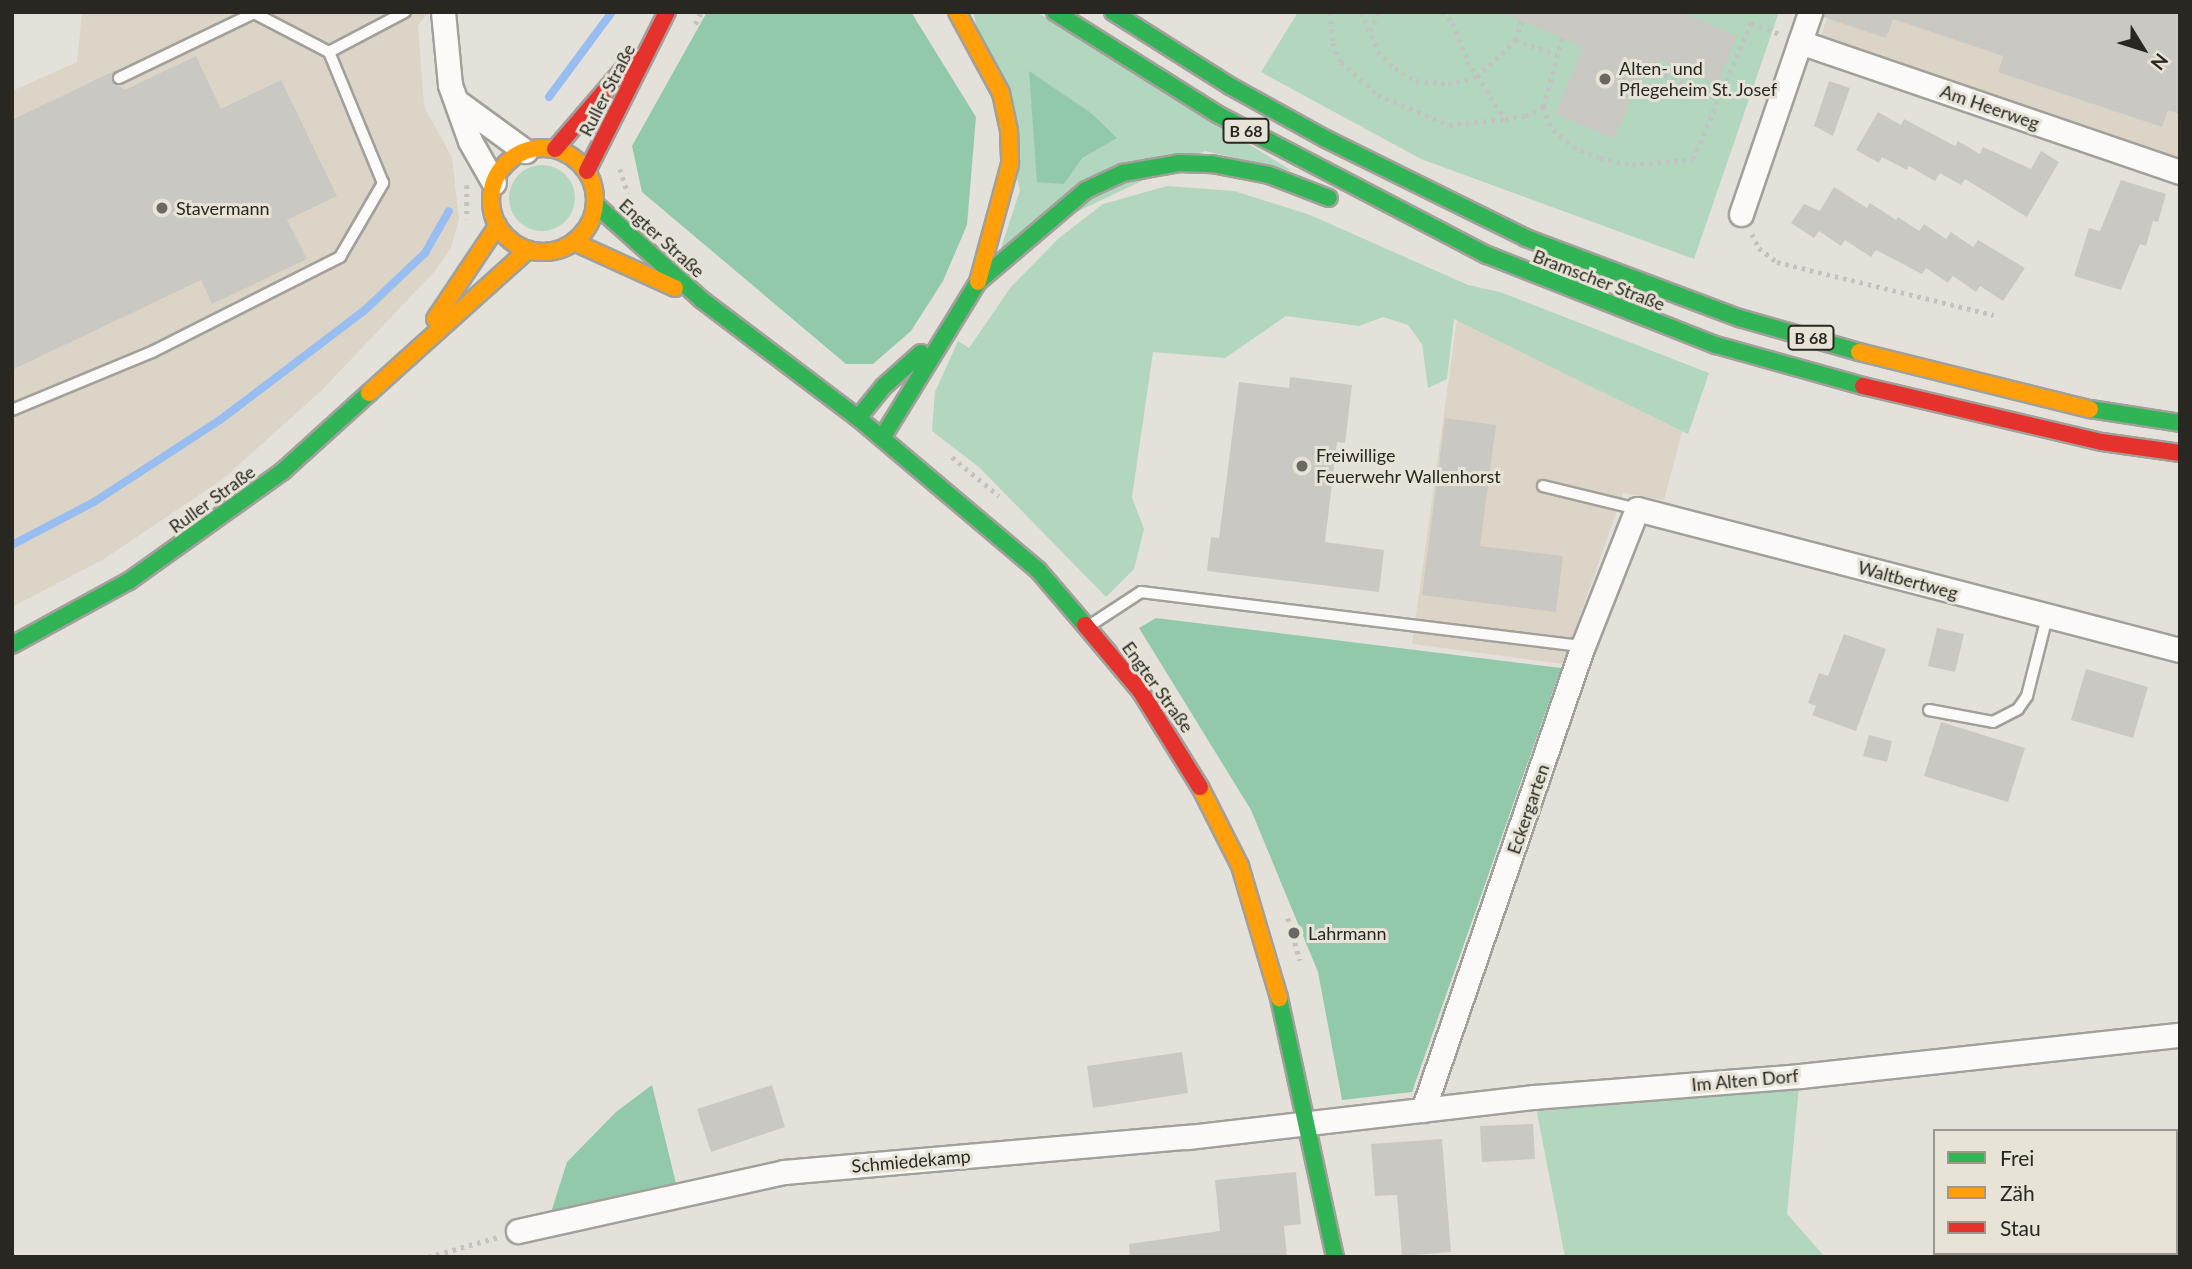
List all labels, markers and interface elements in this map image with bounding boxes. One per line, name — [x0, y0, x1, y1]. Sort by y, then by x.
north arrow — [2108, 14, 2178, 84]
street label: Ruller Straße — [574, 40, 640, 140]
text: N — [2146, 49, 2174, 75]
place label: Alten- und Pflegeheim St. Josef — [1619, 58, 1778, 100]
marker: Alten- und Pflegeheim St. Josef — [1597, 71, 1613, 87]
street label: Am Heerweg — [1938, 80, 2042, 134]
road number: B 68 — [1222, 119, 1270, 144]
street label: Engter Straße — [615, 194, 709, 282]
place label: Stavermann — [176, 197, 270, 219]
marker: Stavermann — [154, 200, 170, 216]
street label: Bramscher Straße — [1530, 245, 1668, 315]
road number: B 68 — [1786, 326, 1836, 350]
place label: Freiwillige Feuerwehr Wallenhorst — [1316, 445, 1501, 488]
marker: Freiwillige Feuerwehr Wallenhorst — [1294, 458, 1310, 474]
street label: Ruller Straße — [165, 461, 259, 537]
street label: Waltbertweg — [1856, 556, 1960, 604]
street label: Engter Straße — [1118, 637, 1198, 737]
street label: Eckergarten — [1503, 761, 1553, 857]
place label: Lahrmann — [1308, 922, 1387, 944]
marker: Lahrmann — [1286, 925, 1302, 941]
street label: Im Alten Dorf — [1690, 1065, 1800, 1095]
legend — [1933, 1129, 2178, 1255]
street label: Schmiedekamp — [851, 1145, 971, 1177]
text: Frei — [2000, 1145, 2034, 1170]
text: Zäh — [2000, 1180, 2035, 1205]
text: Stau — [2000, 1215, 2041, 1240]

